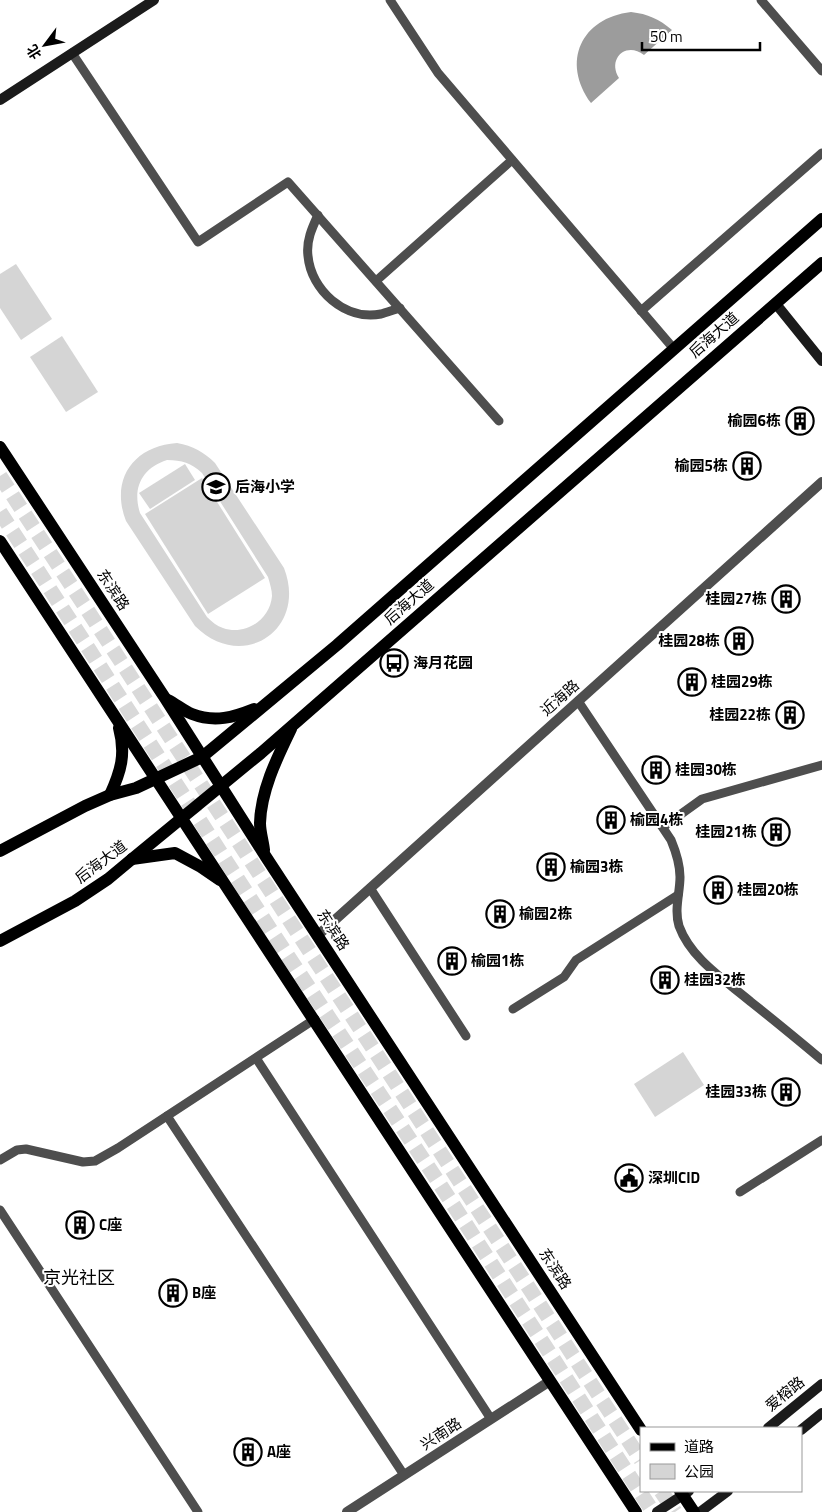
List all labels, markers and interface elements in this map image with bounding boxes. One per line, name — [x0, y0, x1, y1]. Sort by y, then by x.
north arrow — [20, 20, 70, 70]
scale bar — [642, 20, 760, 52]
text: 50 m — [650, 25, 683, 48]
text: 北 — [21, 41, 46, 64]
street label: 后海大道 — [683, 306, 744, 363]
building icon: 榆园6栋 — [785, 406, 815, 436]
place label: 榆园6栋 — [728, 409, 781, 432]
building icon: 榆园5栋 — [732, 451, 762, 481]
place label: 榆园5栋 — [675, 454, 728, 477]
school or university icon: 后海小学 — [201, 472, 231, 502]
place label: 后海小学 — [235, 475, 295, 498]
street label: 东滨路 — [92, 565, 135, 615]
street label: 后海大道 — [378, 573, 439, 630]
building icon: 桂园27栋 — [771, 584, 801, 614]
place label: 桂园27栋 — [705, 587, 767, 610]
building icon: 桂园28栋 — [724, 626, 754, 656]
place label: 桂园28栋 — [658, 629, 720, 652]
bus stop icon: 海月花园 — [379, 648, 409, 678]
place label: 海月花园 — [413, 651, 473, 674]
building icon: 桂园29栋 — [677, 667, 707, 697]
place label: 桂园29栋 — [711, 670, 773, 693]
street label: 近海路 — [535, 674, 584, 721]
building icon: 桂园22栋 — [775, 700, 805, 730]
place label: 桂园22栋 — [709, 703, 771, 726]
building icon: 桂园30栋 — [641, 755, 671, 785]
place label: 桂园30栋 — [675, 758, 737, 781]
building icon: 榆园4栋 — [596, 805, 626, 835]
place label: 榆园4栋 — [630, 808, 683, 831]
building icon: 桂园21栋 — [761, 817, 791, 847]
place label: 桂园21栋 — [695, 820, 757, 843]
street label: 后海大道 — [70, 834, 132, 889]
building icon: 榆园3栋 — [536, 852, 566, 882]
place label: 榆园3栋 — [570, 855, 623, 878]
building icon: 桂园20栋 — [703, 875, 733, 905]
place label: 桂园20栋 — [737, 878, 799, 901]
building icon: 榆园2栋 — [485, 899, 515, 929]
place label: 榆园2栋 — [519, 902, 572, 925]
street label: 东滨路 — [312, 905, 355, 955]
building icon: 榆园1栋 — [437, 946, 467, 976]
place label: 榆园1栋 — [471, 949, 524, 972]
building icon: 桂园32栋 — [650, 965, 680, 995]
place label: 桂园32栋 — [684, 968, 746, 991]
building icon: 桂园33栋 — [771, 1077, 801, 1107]
place label: 桂园33栋 — [705, 1080, 767, 1103]
public building icon: 深圳CID — [614, 1163, 644, 1193]
place label: 深圳CID — [648, 1166, 700, 1189]
building icon: C座 — [65, 1210, 95, 1240]
place label: C座 — [99, 1213, 122, 1236]
street label: 东滨路 — [534, 1244, 577, 1294]
district label: 京光社区 — [43, 1264, 115, 1291]
building icon: B座 — [158, 1278, 188, 1308]
place label: B座 — [192, 1281, 216, 1304]
street label: 爱榕路 — [760, 1371, 809, 1417]
street label: 兴南路 — [416, 1412, 466, 1455]
legend — [640, 1427, 802, 1492]
text: 道路 — [684, 1435, 714, 1458]
building icon: A座 — [233, 1437, 263, 1467]
place label: A座 — [267, 1440, 291, 1463]
text: 公园 — [684, 1460, 714, 1483]

